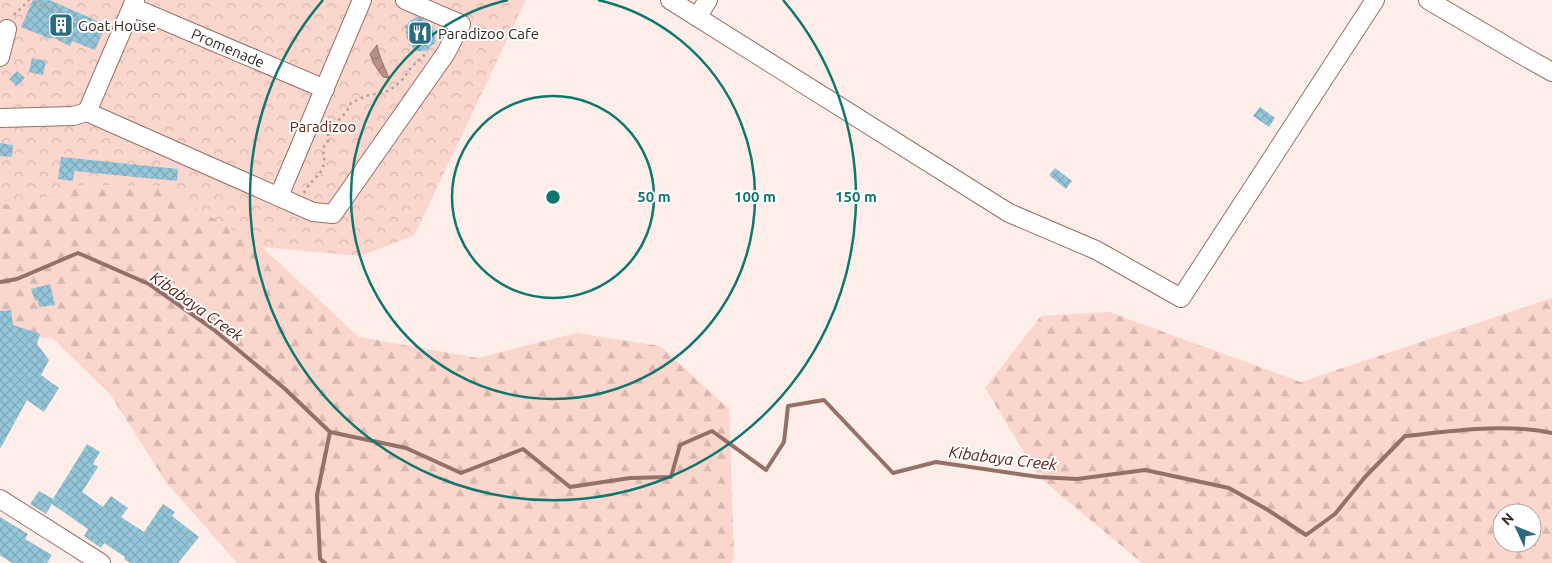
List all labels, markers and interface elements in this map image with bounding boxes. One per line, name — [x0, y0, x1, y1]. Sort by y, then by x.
building icon: Goat House — [48, 12, 74, 38]
place label: Goat House — [78, 17, 156, 34]
restaurant icon: Paradizoo Cafe — [407, 20, 433, 46]
street label: Promenade — [189, 25, 267, 71]
place label: Paradizoo Cafe — [438, 25, 539, 42]
park label: Paradizoo — [290, 118, 356, 135]
centre of rings — [544, 188, 562, 206]
text: 50 m — [637, 188, 671, 205]
text: 100 m — [734, 188, 776, 205]
text: 150 m — [835, 188, 877, 205]
water label: Kibabaya Creek — [147, 267, 247, 345]
water label: Kibabaya Creek — [948, 442, 1059, 474]
north arrow — [1492, 503, 1542, 553]
text: N — [1498, 510, 1517, 528]

